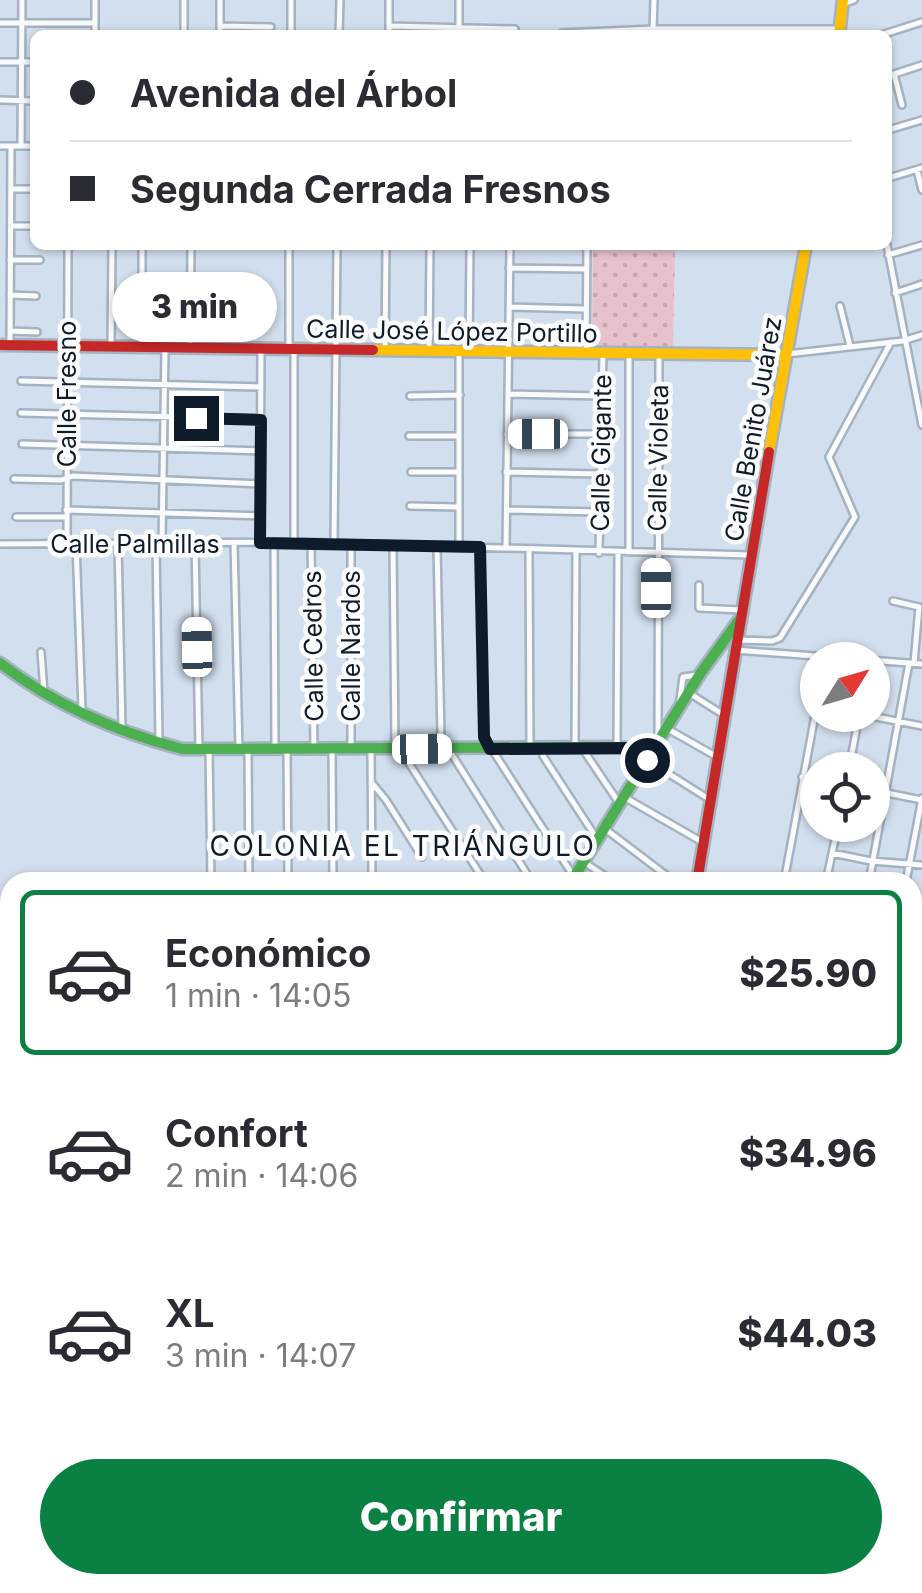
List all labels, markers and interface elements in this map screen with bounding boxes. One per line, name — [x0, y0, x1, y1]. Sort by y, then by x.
text: Avenida del Árbol — [130, 70, 457, 116]
text: Segunda Cerrada Fresnos — [130, 166, 611, 212]
callout: 3 min — [114, 273, 278, 343]
text: 3 min — [151, 287, 238, 326]
street label: Calle José López Portillo — [306, 313, 598, 349]
street label: Calle Benito Juárez — [718, 314, 788, 544]
street label: Calle Fresno — [52, 321, 82, 467]
street label: Calle Gigante — [585, 374, 617, 532]
street label: Calle Violeta — [642, 384, 674, 532]
route end — [174, 396, 219, 441]
car — [508, 419, 568, 449]
street label: Calle Palmillas — [50, 529, 220, 559]
car — [641, 558, 671, 618]
street label: Calle Cedros — [297, 570, 329, 722]
street label: Calle Nardos — [336, 570, 366, 722]
car — [181, 617, 213, 677]
north arrow — [800, 642, 890, 732]
map controls — [800, 642, 890, 842]
car — [392, 733, 452, 765]
route start — [625, 738, 670, 783]
button: locate — [800, 752, 890, 842]
district label: COLONIA EL TRIÁNGULO — [210, 828, 596, 863]
icon: car — [45, 928, 135, 1018]
text: Económico — [165, 930, 371, 976]
text: $25.90 — [739, 950, 877, 996]
text: 1 min · 14:05 — [165, 976, 351, 1015]
icon: car — [45, 1108, 135, 1198]
text: Confort — [165, 1110, 308, 1156]
text: $34.96 — [739, 1130, 877, 1176]
text: 2 min · 14:06 — [165, 1156, 358, 1195]
icon: car — [45, 1288, 135, 1378]
text: XL — [165, 1290, 215, 1336]
text: $44.03 — [737, 1310, 877, 1356]
text: 3 min · 14:07 — [165, 1336, 356, 1375]
button: Confirmar — [40, 1459, 882, 1574]

